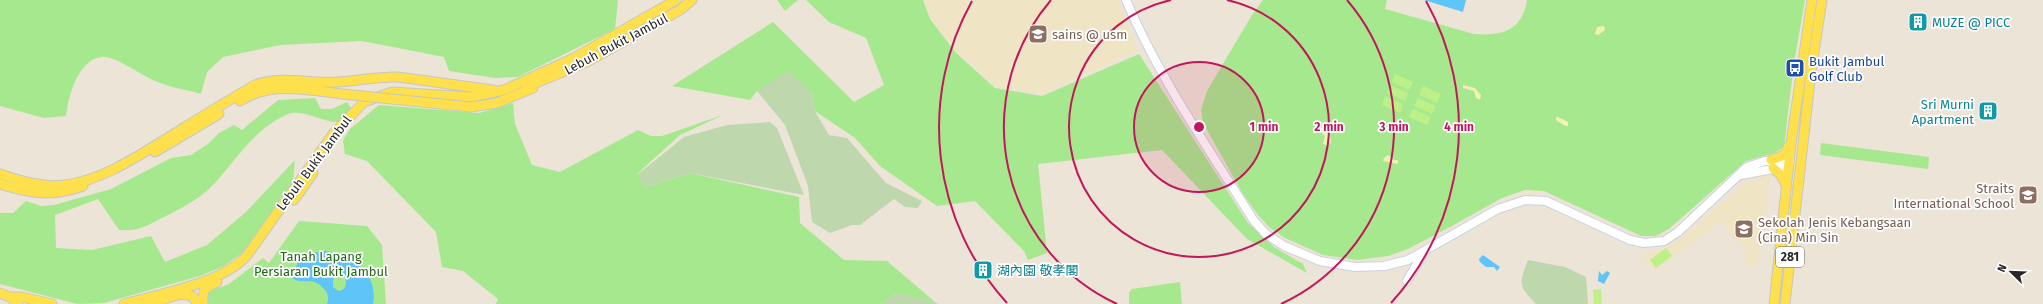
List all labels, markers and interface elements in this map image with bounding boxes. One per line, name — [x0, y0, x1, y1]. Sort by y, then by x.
street label: Lebuh Bukit Jambul — [562, 10, 670, 78]
building icon: MUZE @ PICC — [1907, 11, 1929, 33]
place label: MUZE @ PICC — [1932, 15, 2011, 30]
school or university icon: sains @ usm — [1027, 23, 1049, 45]
place label: sains @ usm — [1052, 27, 1127, 42]
place label: Bukit Jambul Golf Club — [1809, 54, 1884, 84]
bus stop icon: Bukit Jambul Golf Club — [1784, 57, 1806, 79]
place label: Sri Murni Apartment — [1912, 97, 1974, 127]
building icon: Sri Murni Apartment — [1977, 100, 1999, 122]
street label: Lebuh Bukit Jambul — [273, 112, 355, 213]
centre of rings — [1192, 120, 1206, 134]
text: 1 min — [1250, 120, 1278, 134]
text: 2 min — [1314, 120, 1344, 134]
text: 3 min — [1378, 120, 1409, 134]
text: 4 min — [1444, 120, 1474, 134]
place label: Straits International School — [1894, 181, 2014, 211]
school or university icon: Straits International School — [2017, 184, 2039, 206]
place label: Sekolah Jenis Kebangsaan (Cina) Min Sin — [1758, 215, 1911, 245]
school or university icon: Sekolah Jenis Kebangsaan (Cina) Min Sin — [1733, 218, 1755, 240]
road number: 281 — [1776, 247, 1804, 267]
park label: Tanah Lapang Persiaran Bukit Jambul — [254, 249, 388, 279]
north arrow — [1991, 252, 2031, 292]
building icon: 湖內園 敬孝閣 — [972, 259, 994, 281]
text: N — [1995, 262, 2010, 274]
place label: 湖內園 敬孝閣 — [997, 263, 1078, 278]

